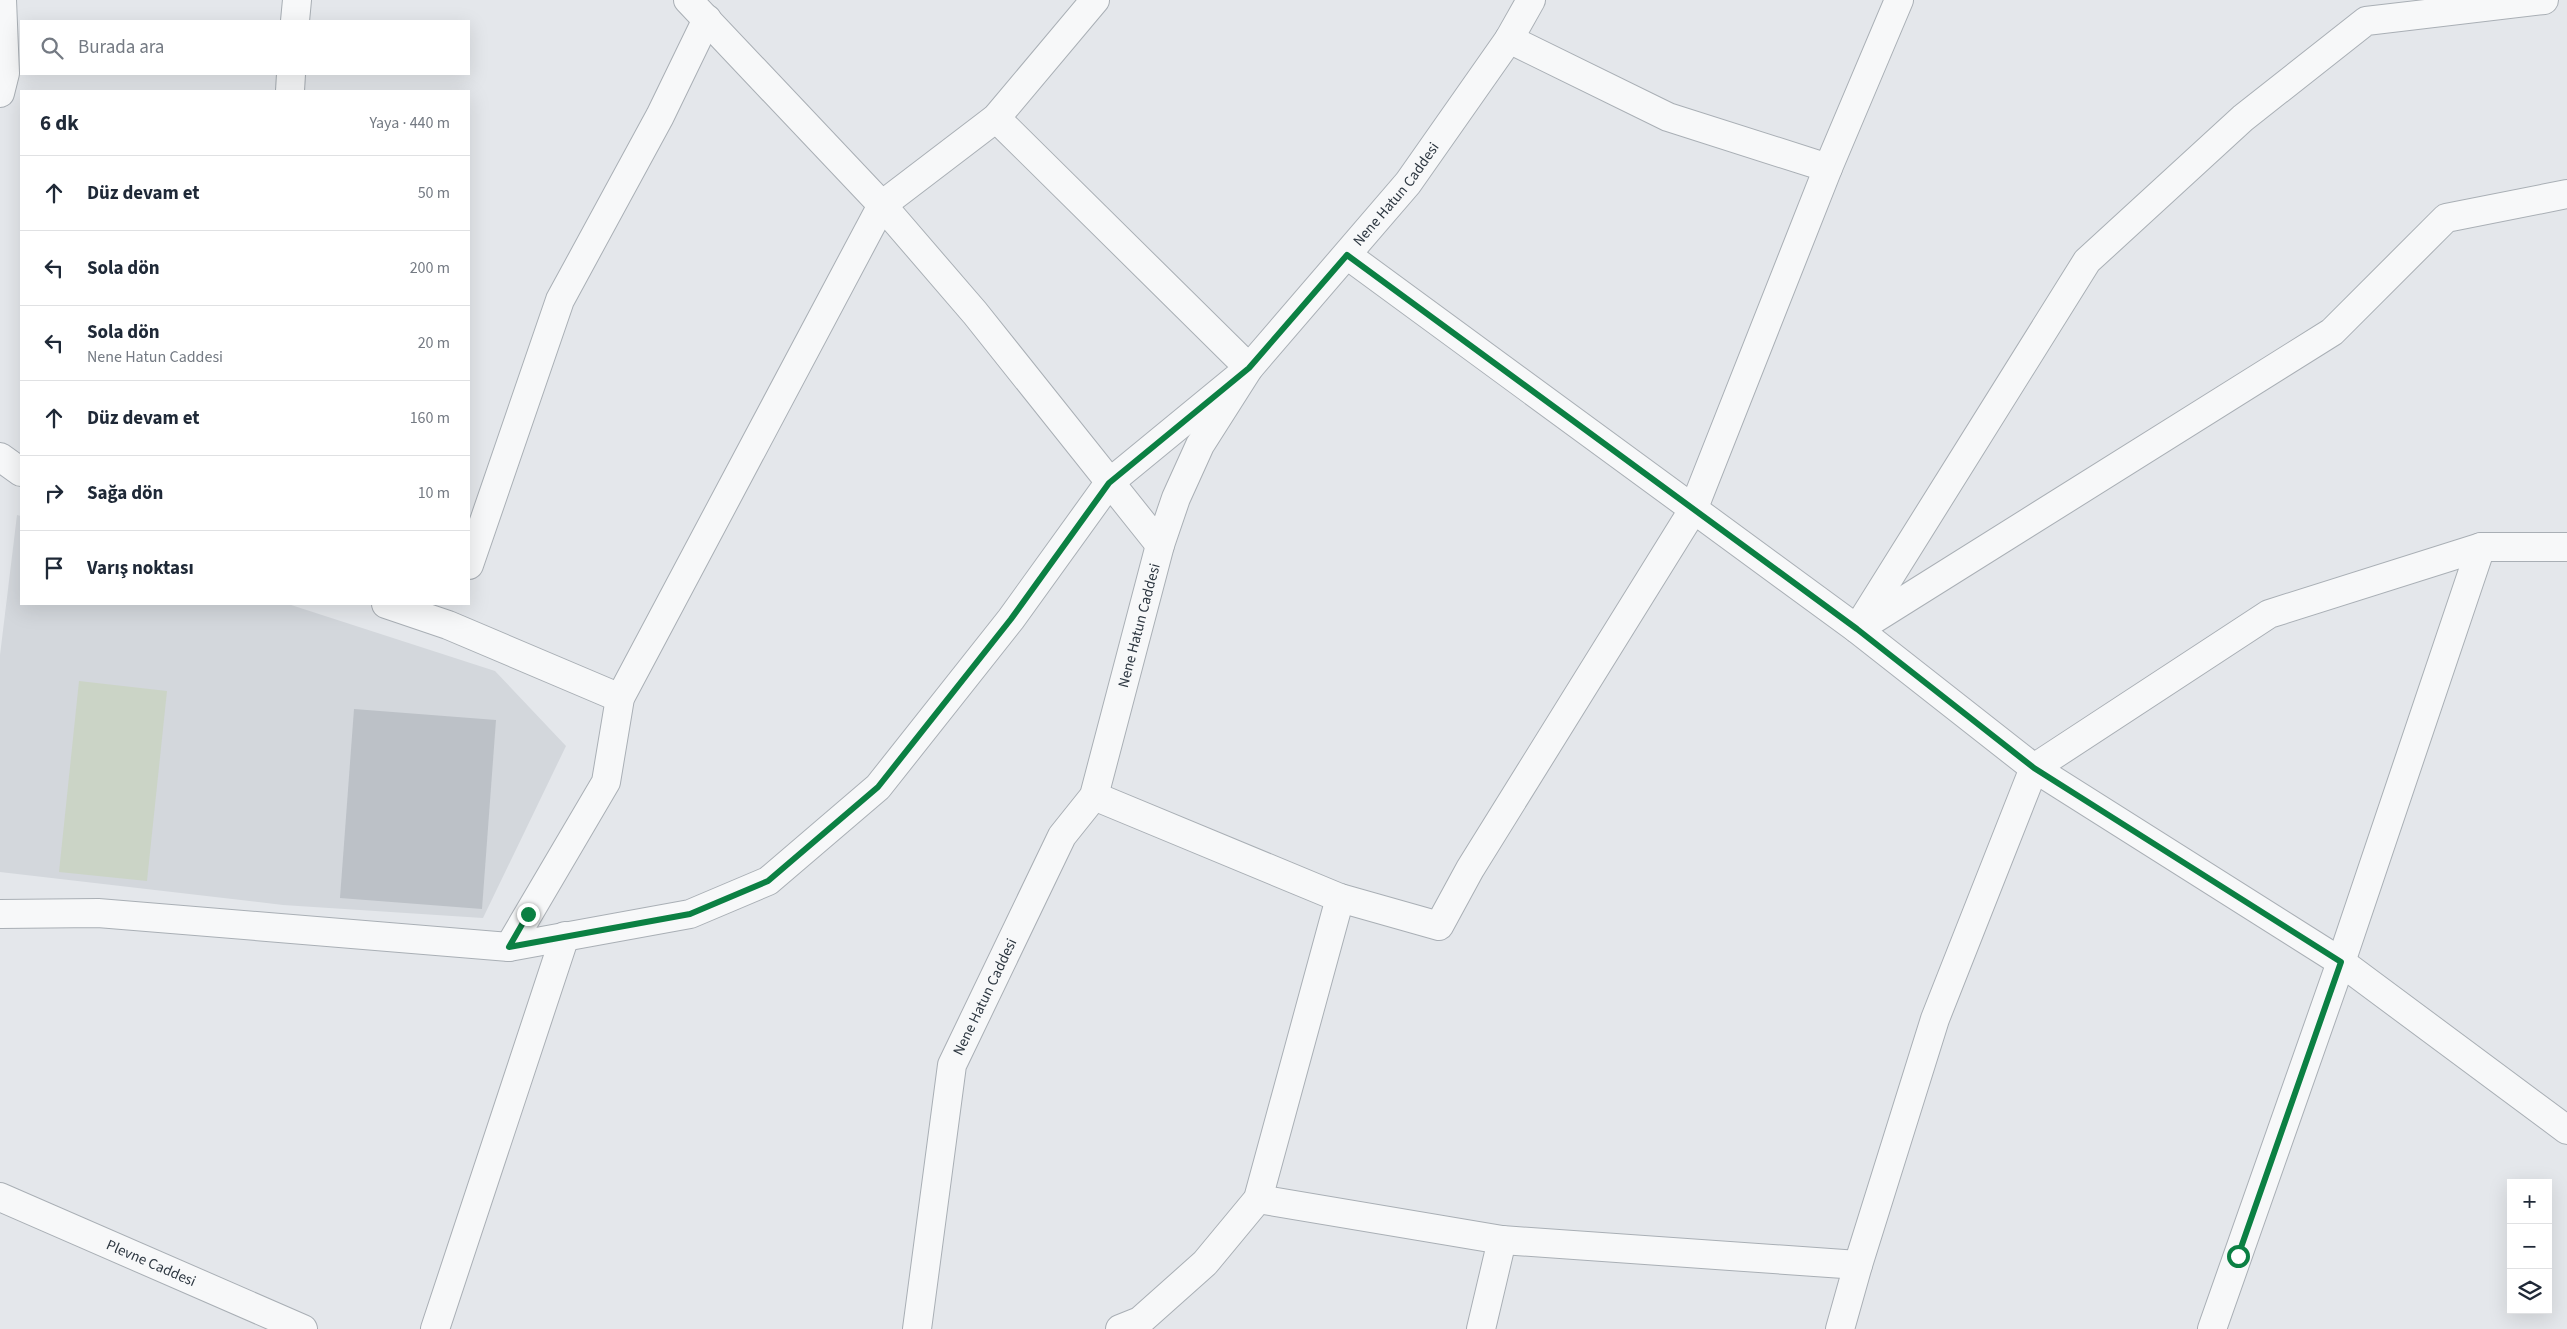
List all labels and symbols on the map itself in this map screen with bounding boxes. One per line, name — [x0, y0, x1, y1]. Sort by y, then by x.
street label: Nene Hatun Caddesi — [1348, 138, 1444, 251]
street label: Nene Hatun Caddesi — [1113, 561, 1166, 690]
route end — [517, 903, 540, 926]
street label: Nene Hatun Caddesi — [948, 935, 1022, 1059]
street label: Plevne Caddesi — [103, 1235, 199, 1292]
route start — [2227, 1245, 2250, 1268]

